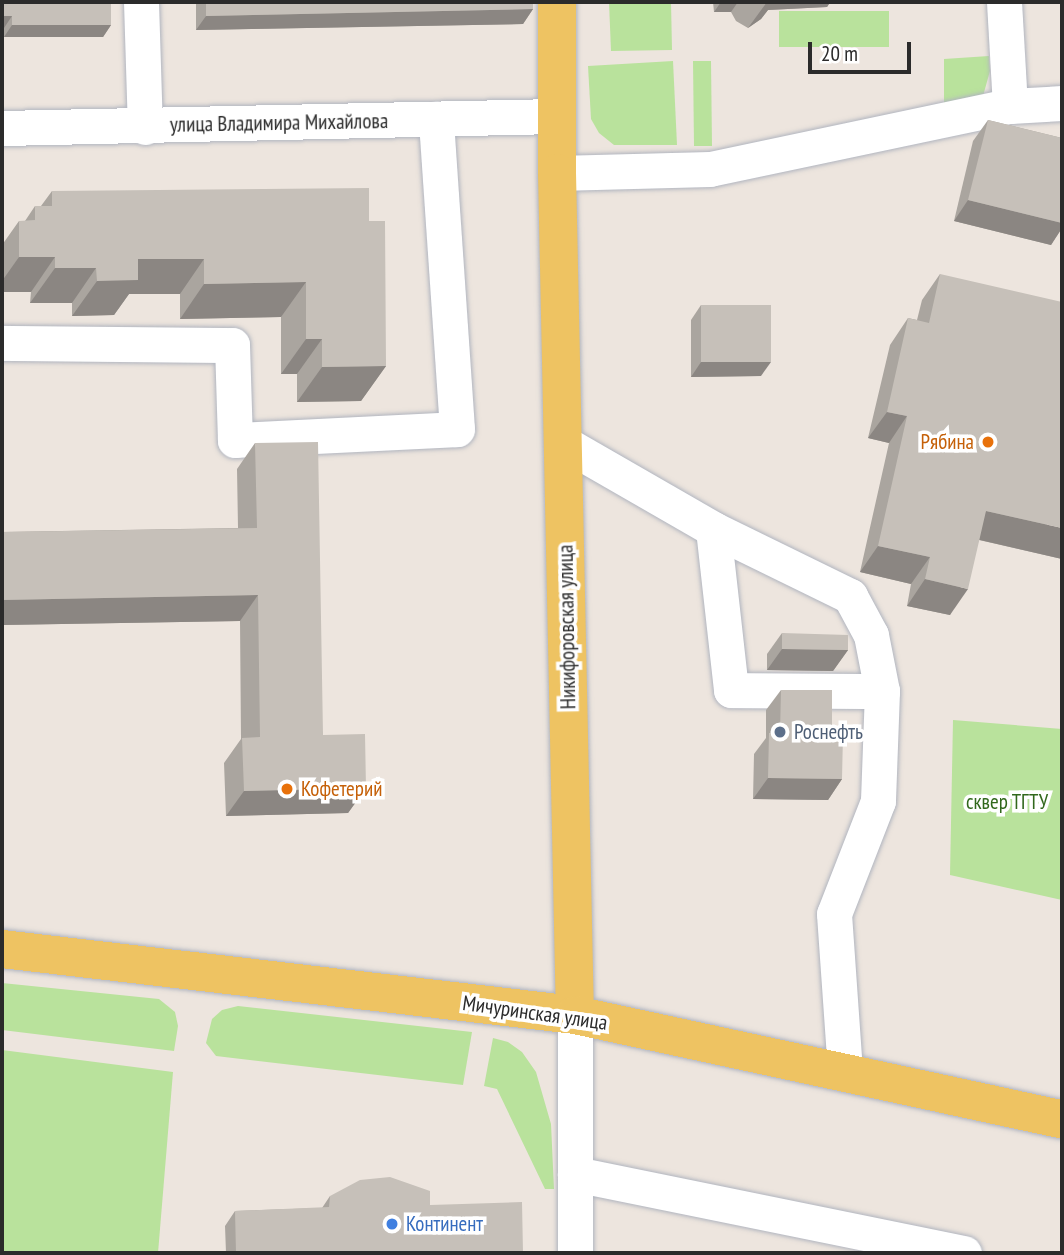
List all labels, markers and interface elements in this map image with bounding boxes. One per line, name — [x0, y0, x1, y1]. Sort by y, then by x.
scale bar — [812, 28, 915, 72]
text: 20 m — [821, 40, 858, 67]
street label: улица Владимира Михайлова — [170, 108, 388, 138]
place label: Рябина — [921, 429, 974, 455]
marker: Рябина — [980, 434, 996, 450]
street label: Никифоровская улица — [553, 544, 581, 710]
place label: Роснефть — [794, 719, 863, 745]
marker: Роснефть — [772, 724, 788, 740]
place label: Кофетерий — [301, 776, 382, 802]
marker: Кофетерий — [279, 781, 295, 797]
park label: сквер ТГТУ — [966, 789, 1048, 815]
street label: Мичуринская улица — [461, 990, 609, 1036]
place label: Континент — [406, 1211, 483, 1237]
marker: Континент — [384, 1216, 400, 1232]

